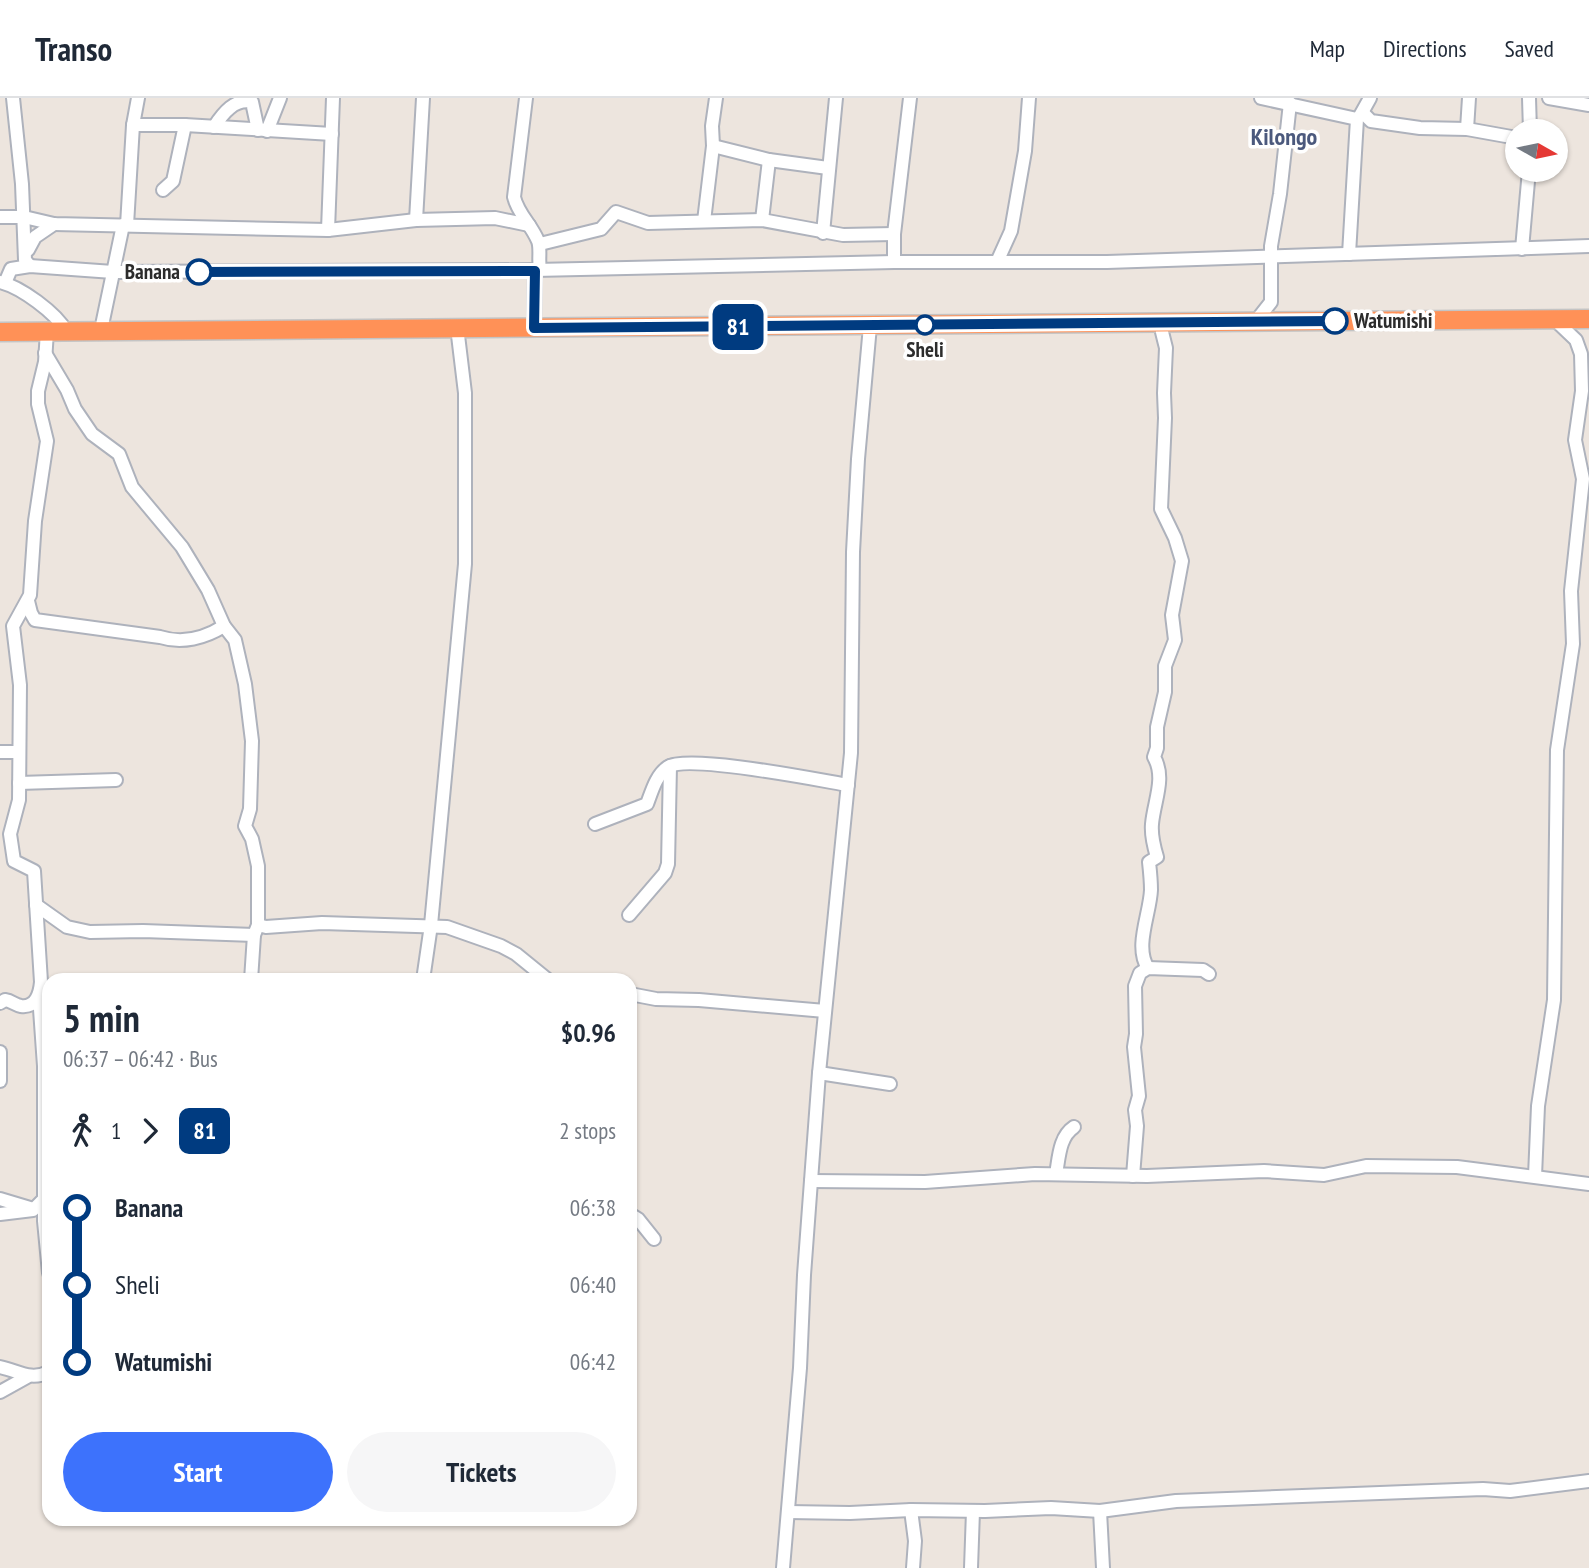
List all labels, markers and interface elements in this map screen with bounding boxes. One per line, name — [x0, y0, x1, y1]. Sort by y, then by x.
text: Transo — [35, 27, 112, 70]
text: Map — [1310, 33, 1345, 64]
text: Directions — [1383, 33, 1467, 64]
text: Saved — [1505, 33, 1554, 64]
north arrow — [1505, 119, 1568, 182]
map controls — [1505, 119, 1568, 182]
district label: Kilongo — [1251, 121, 1318, 152]
place label: Banana — [125, 258, 180, 285]
marker: Banana — [186, 259, 212, 285]
line badge: 81 — [706, 304, 770, 350]
place label: Watumishi — [1353, 307, 1433, 334]
marker: Watumishi — [1322, 308, 1348, 334]
text: 81 — [727, 311, 749, 342]
marker: Sheli — [915, 315, 935, 335]
place label: Sheli — [906, 336, 944, 363]
text: 5 min — [63, 993, 140, 1042]
text: $0.96 — [561, 1016, 616, 1049]
text: 06:37 – 06:42 · Bus — [63, 1044, 218, 1073]
icon: walk — [63, 1112, 101, 1150]
icon: forward — [131, 1112, 169, 1150]
text: 81 — [193, 1115, 216, 1146]
text: 1 — [111, 1116, 121, 1145]
text: 2 stops — [559, 1116, 616, 1145]
text: Banana — [115, 1191, 183, 1224]
text: 06:38 — [570, 1193, 616, 1222]
text: Sheli — [115, 1268, 160, 1301]
text: 06:40 — [570, 1270, 616, 1299]
text: Watumishi — [115, 1345, 212, 1378]
text: 06:42 — [570, 1347, 616, 1376]
button: Start — [63, 1432, 333, 1512]
button: Tickets — [347, 1432, 616, 1512]

